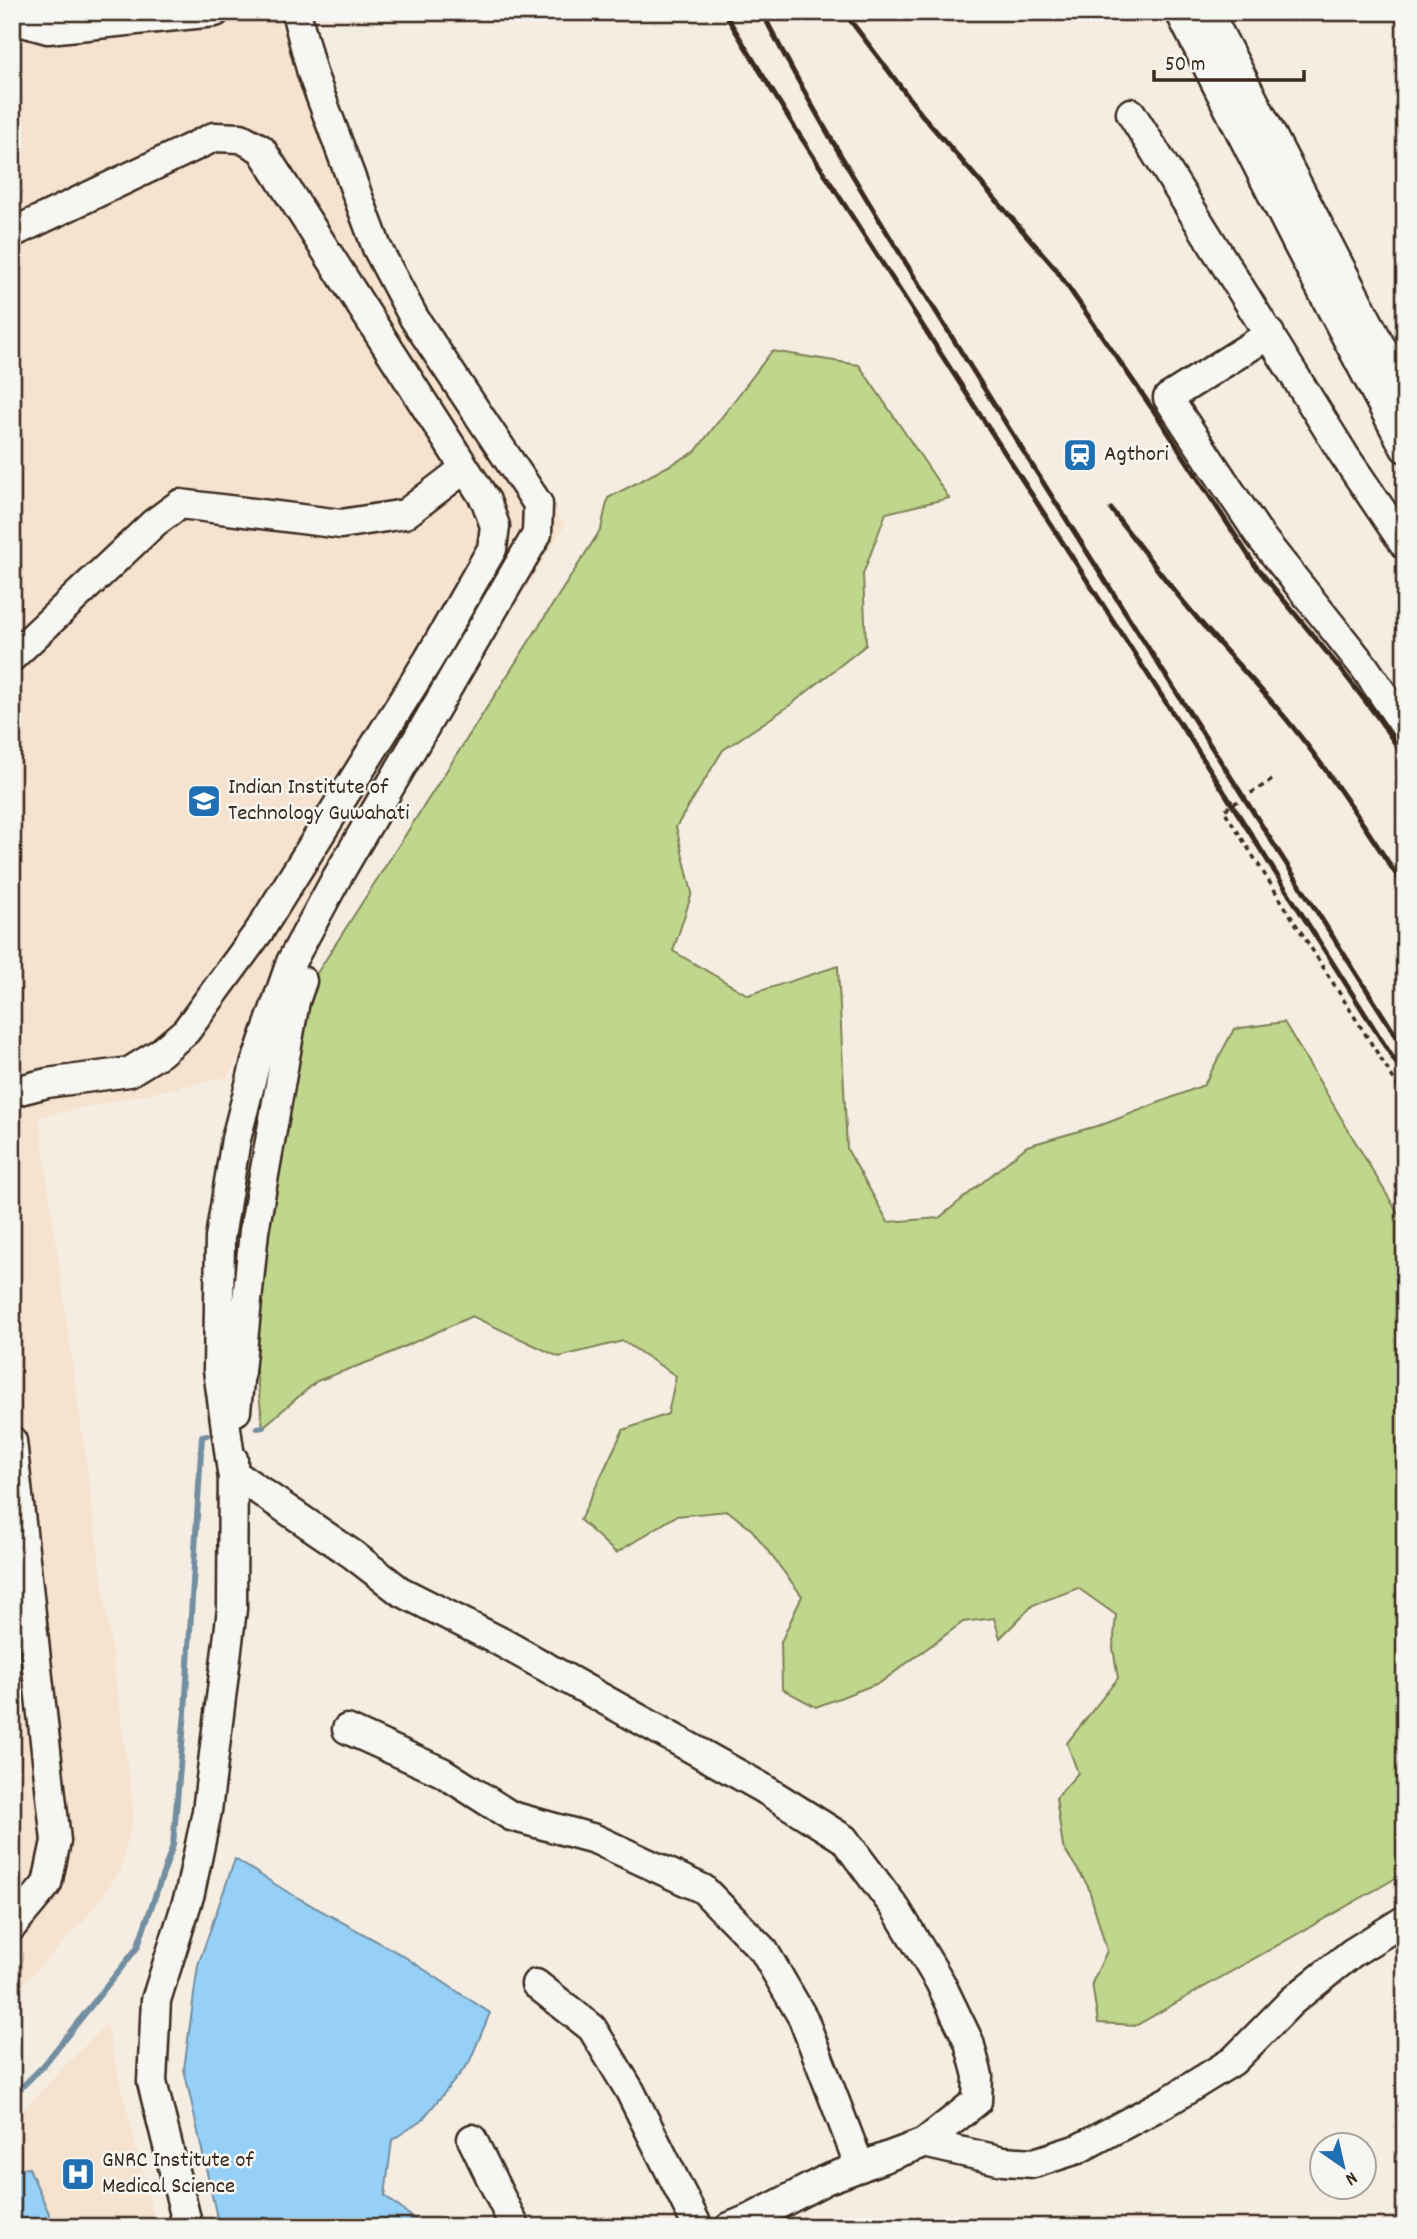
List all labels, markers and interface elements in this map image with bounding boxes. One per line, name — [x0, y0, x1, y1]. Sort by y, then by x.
scale bar — [1154, 38, 1305, 82]
text: 50 m — [1165, 51, 1205, 81]
station icon: Agthori — [1061, 436, 1099, 474]
place label: Agthori — [1104, 439, 1169, 472]
place label: Indian Institute of Technology Guwahati — [228, 772, 409, 831]
school or university icon: Indian Institute of Technology Guwahati — [185, 782, 223, 820]
north arrow — [1308, 2130, 1378, 2200]
place label: GNRC Institute of Medical Science — [102, 2145, 254, 2204]
hospital icon: GNRC Institute of Medical Science — [59, 2155, 97, 2193]
text: N — [1339, 2163, 1362, 2191]

